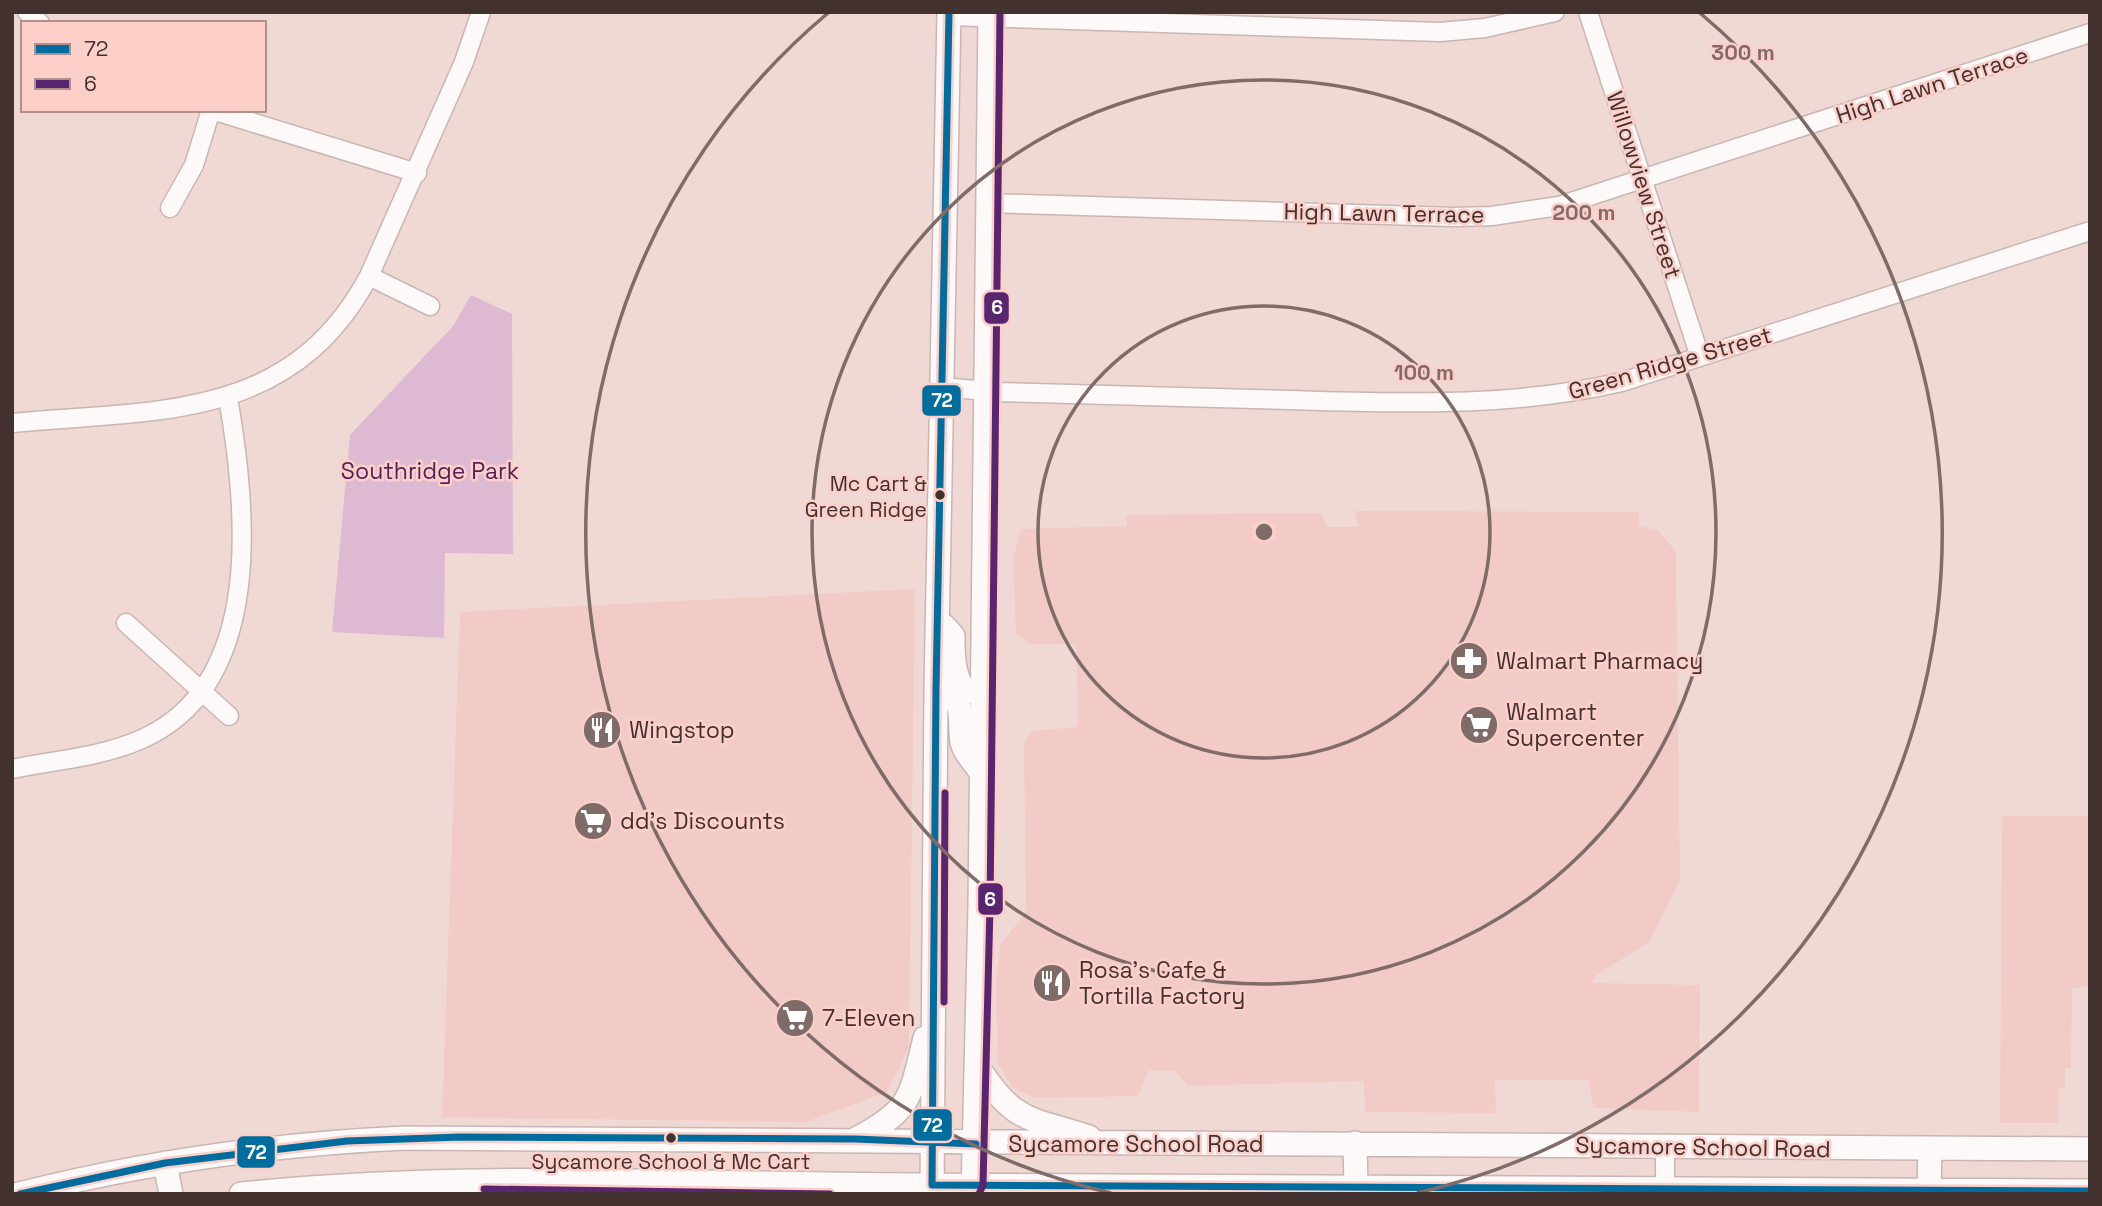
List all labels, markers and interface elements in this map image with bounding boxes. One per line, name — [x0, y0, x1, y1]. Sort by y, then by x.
legend — [21, 21, 266, 112]
text: 72 — [84, 35, 108, 62]
text: 300 m — [1711, 39, 1775, 66]
street label: High Lawn Terrace — [1832, 40, 2032, 130]
text: 6 — [84, 70, 97, 97]
street label: Willowview Street — [1600, 87, 1688, 283]
street label: High Lawn Terrace — [1283, 196, 1485, 230]
text: 200 m — [1553, 199, 1615, 226]
line badge: 6 — [983, 291, 1010, 325]
text: 6 — [991, 295, 1003, 320]
street label: Green Ridge Street — [1565, 320, 1775, 406]
text: 100 m — [1394, 359, 1454, 386]
line badge: 72 — [921, 384, 962, 417]
text: 72 — [931, 388, 953, 413]
park label: Southridge Park — [341, 456, 519, 486]
place label: Mc Cart & Green Ridge — [805, 470, 927, 523]
marker: Mc Cart & Green Ridge — [933, 488, 947, 502]
centre of rings — [1252, 520, 1276, 544]
pharmacy icon: Walmart Pharmacy — [1448, 640, 1490, 682]
place label: Walmart Pharmacy — [1496, 646, 1703, 676]
place label: Walmart Supercenter — [1506, 697, 1644, 753]
supermarket icon: Walmart Supercenter — [1458, 704, 1500, 746]
restaurant icon: Wingstop — [581, 709, 623, 751]
place label: Wingstop — [629, 715, 735, 745]
supermarket icon: dd's Discounts — [572, 800, 614, 842]
place label: dd's Discounts — [620, 806, 785, 836]
line badge: 6 — [977, 882, 1004, 916]
text: 6 — [984, 887, 996, 912]
place label: Rosa's Cafe & Tortilla Factory — [1079, 955, 1245, 1011]
restaurant icon: Rosa's Cafe & Tortilla Factory — [1031, 962, 1073, 1004]
supermarket icon: 7-Eleven — [774, 997, 816, 1039]
place label: 7-Eleven — [822, 1003, 915, 1033]
line badge: 72 — [912, 1108, 953, 1142]
text: 72 — [921, 1113, 943, 1138]
street label: Sycamore School Road — [1008, 1129, 1264, 1159]
street label: Sycamore School Road — [1575, 1130, 1831, 1164]
marker: Sycamore School & Mc Cart — [664, 1131, 678, 1145]
line badge: 72 — [236, 1135, 276, 1169]
text: 72 — [245, 1140, 267, 1165]
place label: Sycamore School & Mc Cart — [532, 1148, 810, 1175]

